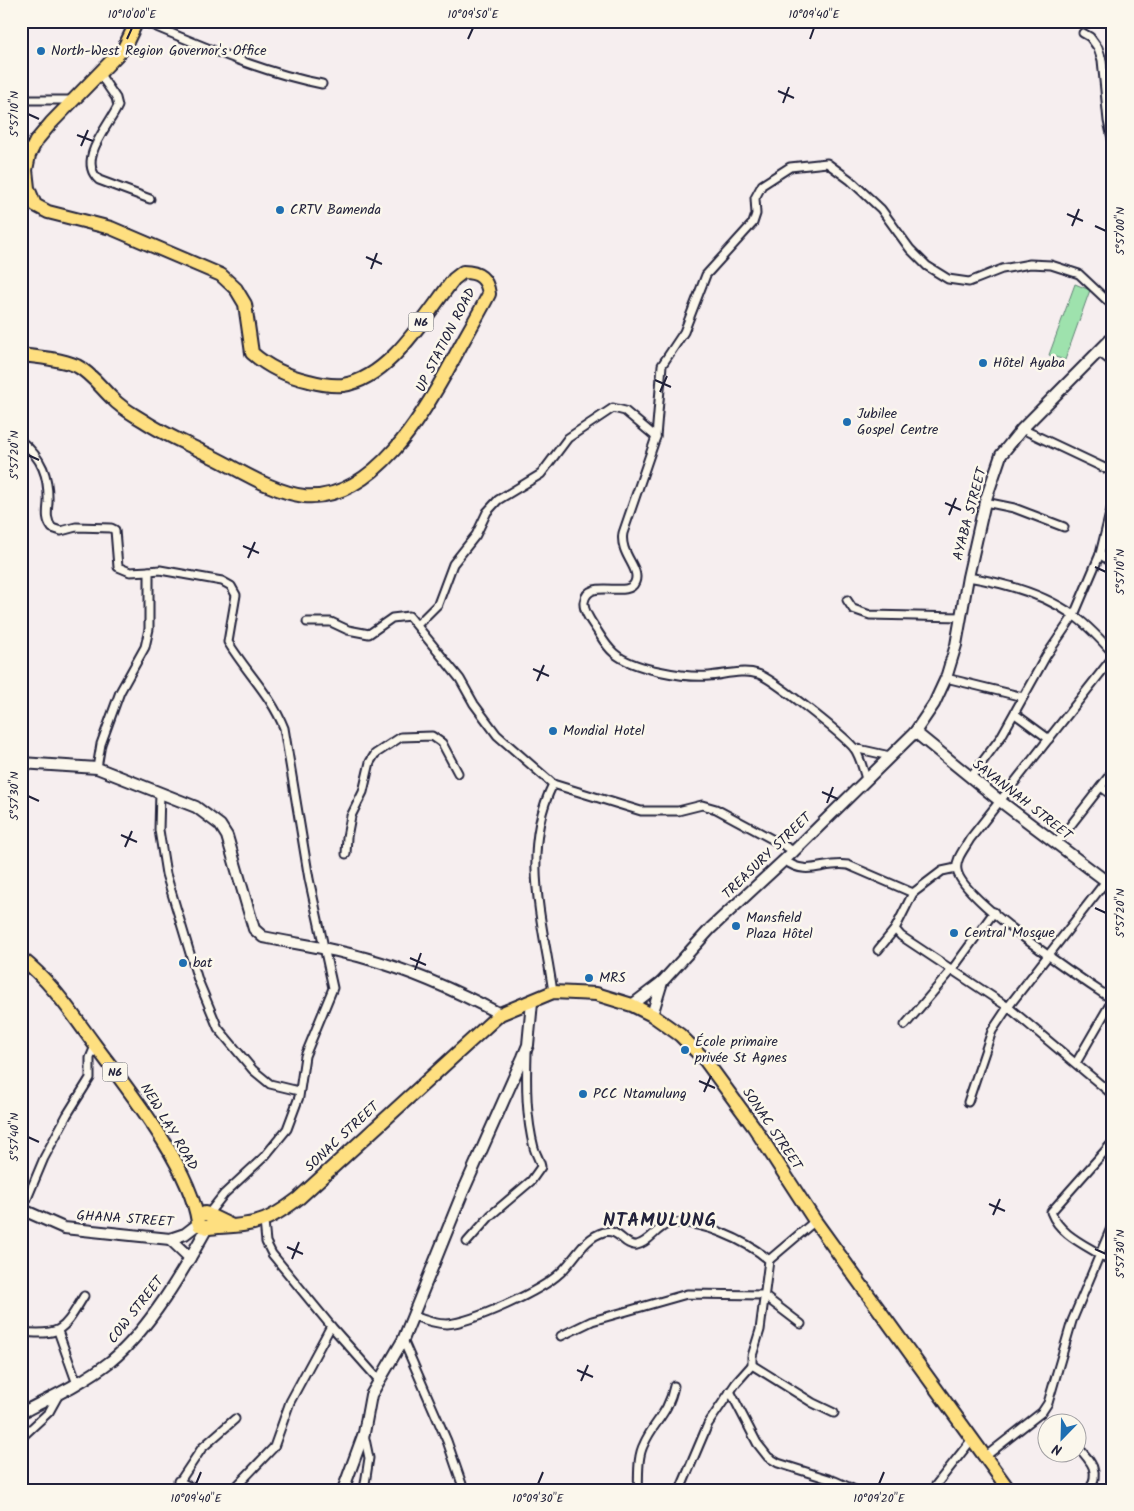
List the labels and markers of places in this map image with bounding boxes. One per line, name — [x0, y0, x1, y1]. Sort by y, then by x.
place label: North-West Region Governor's Office — [51, 40, 267, 62]
marker: North-West Region Governor's Office — [35, 45, 47, 57]
place label: CRTV Bamenda — [290, 199, 381, 221]
marker: CRTV Bamenda — [274, 204, 286, 216]
place label: Hôtel Ayaba — [993, 352, 1065, 374]
marker: Hôtel Ayaba — [977, 357, 989, 369]
place label: Jubilee Gospel Centre — [857, 403, 939, 441]
marker: Jubilee Gospel Centre — [841, 416, 853, 428]
place label: Mondial Hotel — [563, 720, 645, 742]
marker: Mondial Hotel — [547, 725, 559, 737]
place label: Mansfield Plaza Hôtel — [746, 907, 813, 945]
marker: Mansfield Plaza Hôtel — [730, 920, 742, 932]
place label: Central Mosque — [964, 922, 1056, 944]
marker: Central Mosque — [948, 927, 960, 939]
place label: bat — [193, 952, 213, 974]
marker: bat — [177, 957, 189, 969]
place label: MRS — [599, 967, 626, 989]
marker: MRS — [583, 972, 595, 984]
place label: École primaire privée St Agnes — [694, 1031, 787, 1069]
marker: École primaire privée St Agnes — [679, 1044, 691, 1056]
place label: PCC Ntamulung — [593, 1083, 687, 1105]
marker: PCC Ntamulung — [577, 1088, 589, 1100]

